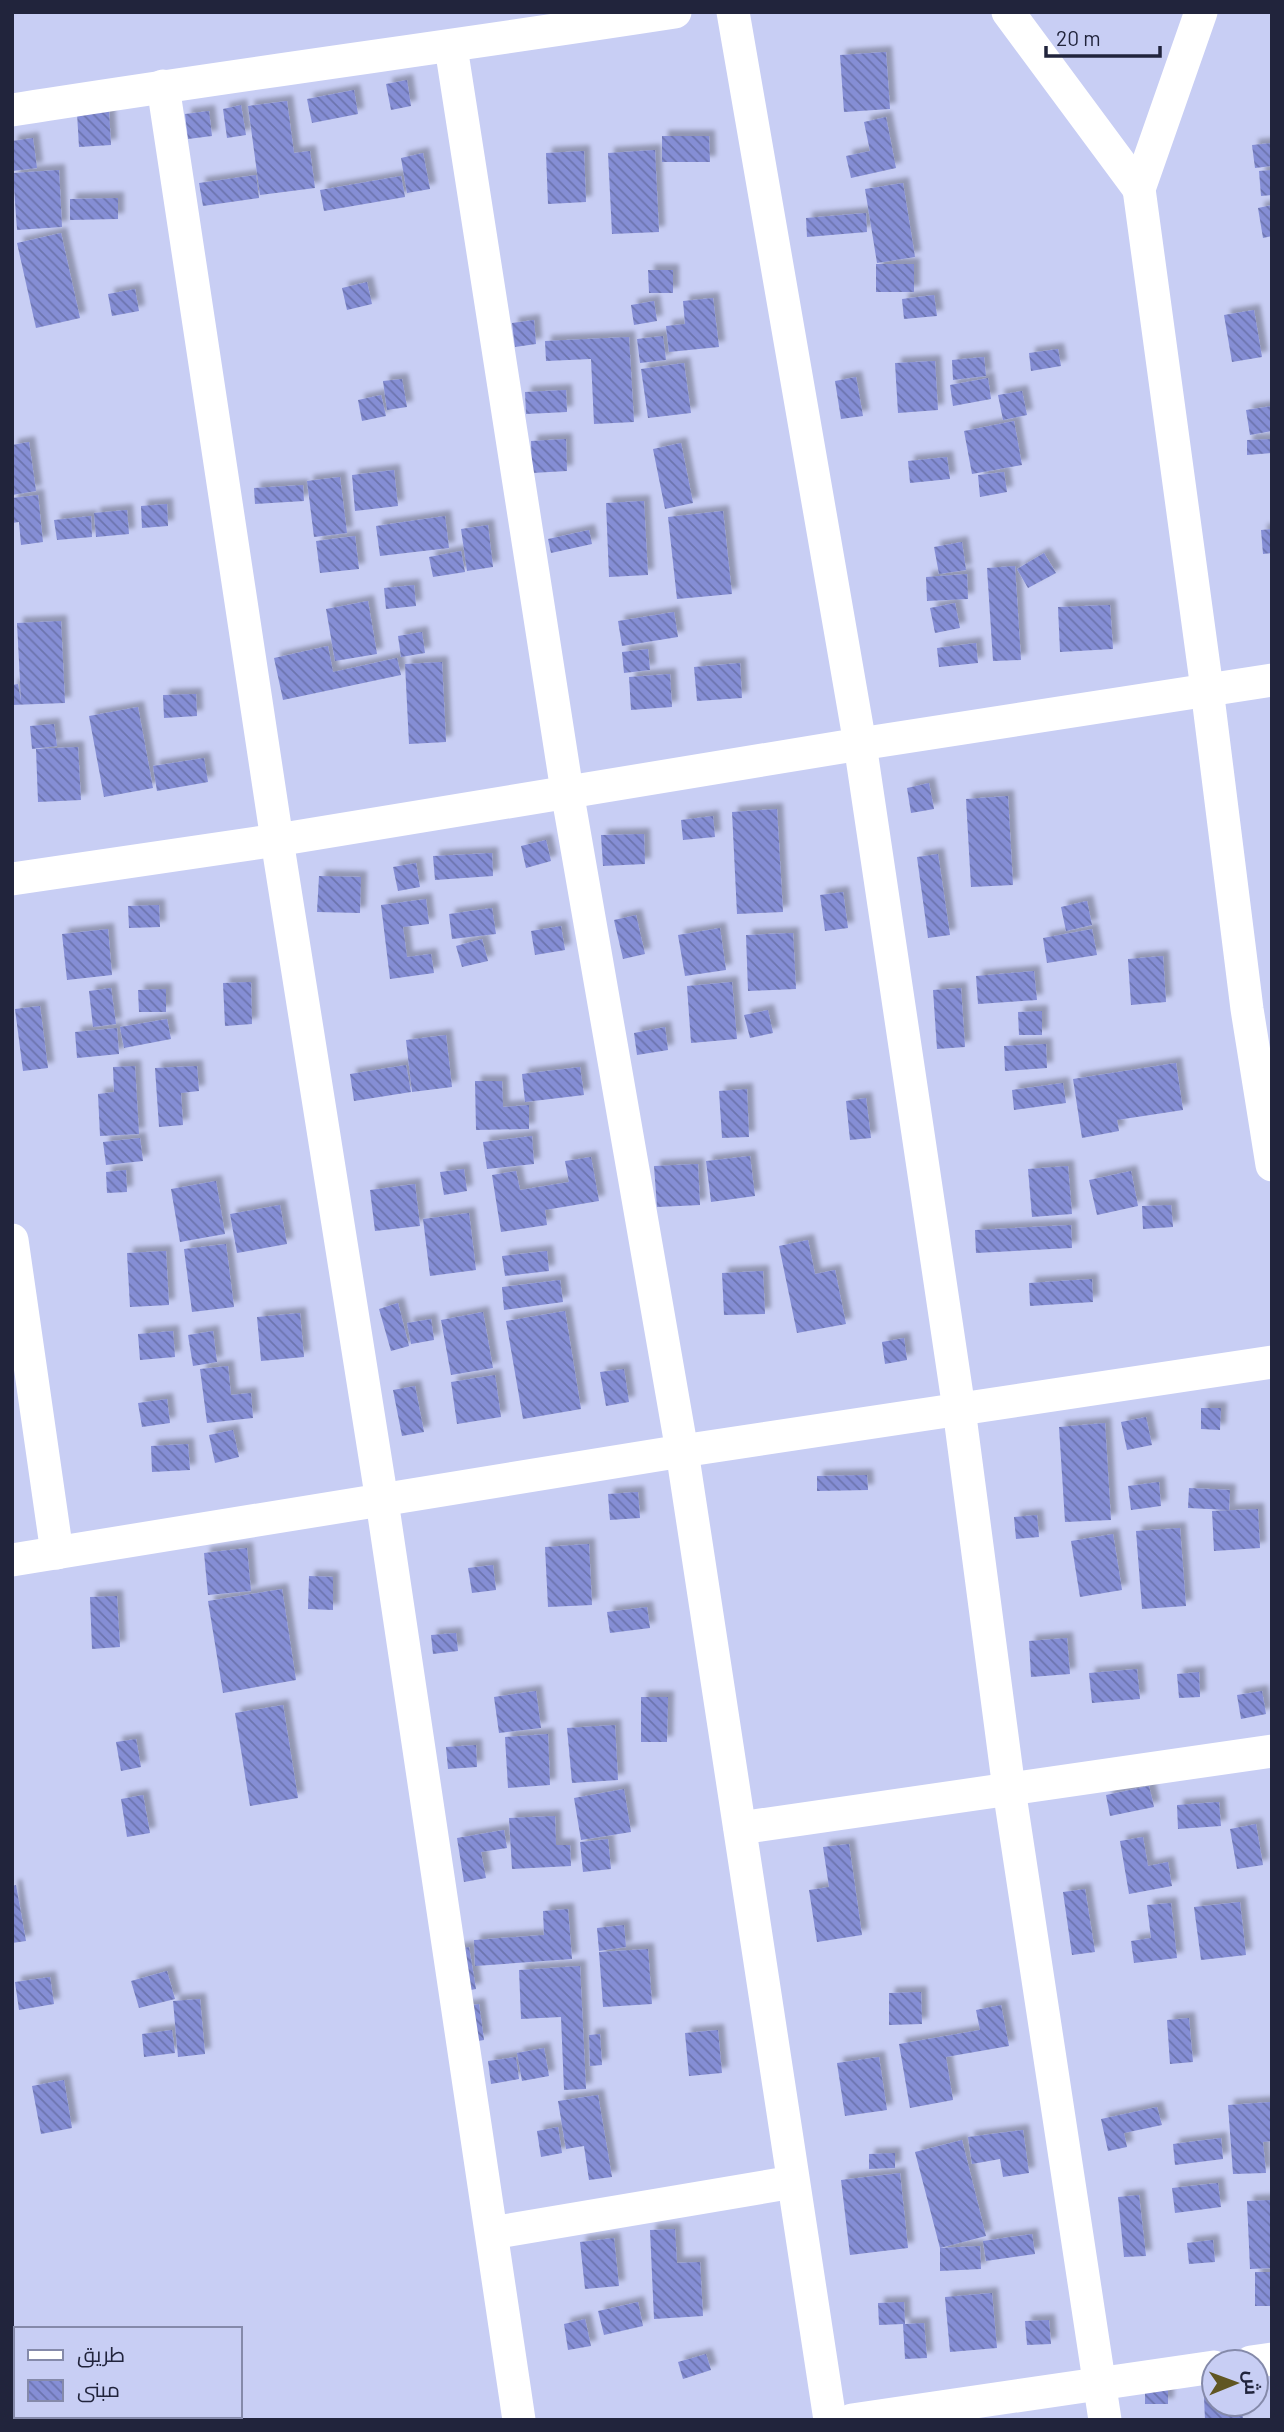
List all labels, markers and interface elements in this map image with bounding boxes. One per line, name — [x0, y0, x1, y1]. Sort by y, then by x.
scale bar — [1046, 14, 1160, 58]
text: 20 m — [1056, 25, 1101, 50]
legend — [14, 2327, 242, 2418]
text: طريق — [77, 2341, 125, 2368]
north arrow — [1200, 2348, 1270, 2418]
text: ش — [1240, 2370, 1264, 2395]
text: مبنى — [77, 2376, 120, 2403]

